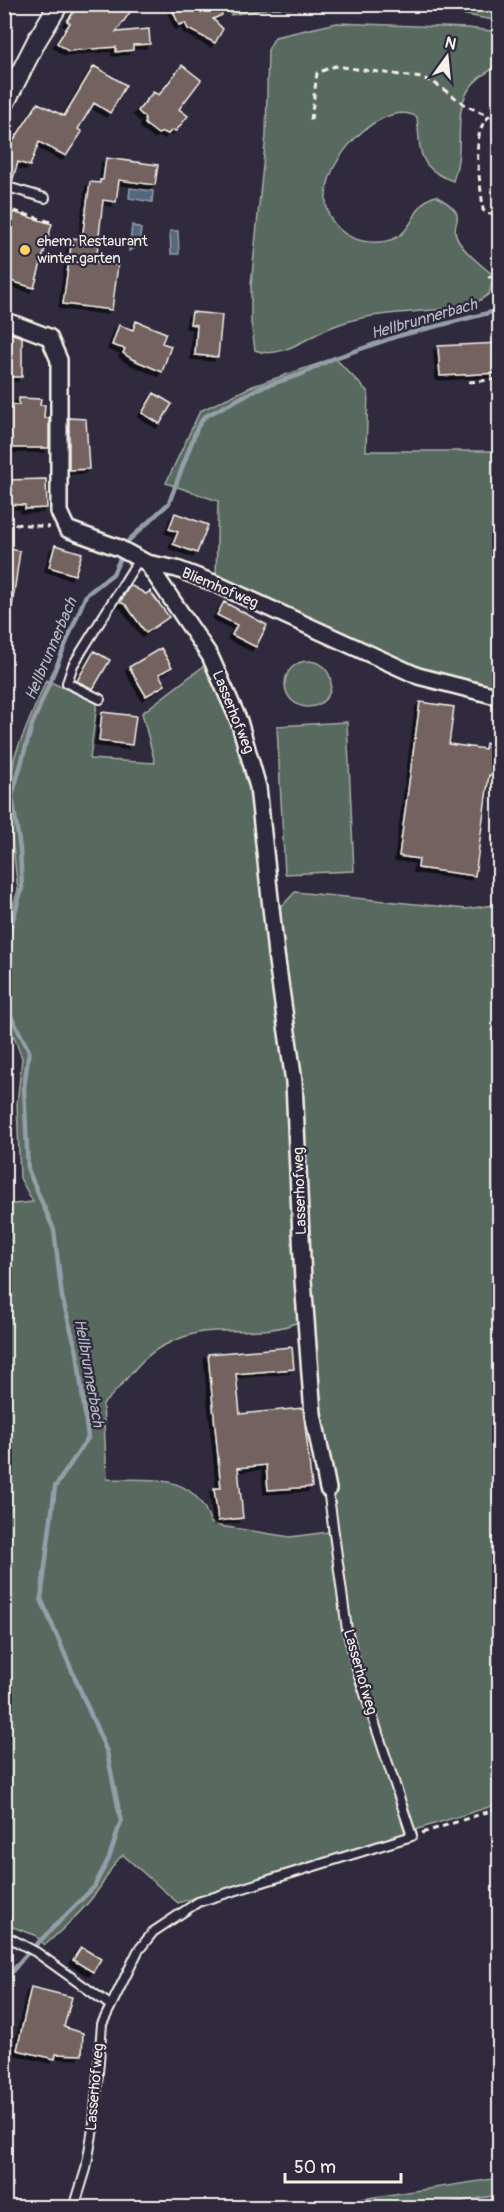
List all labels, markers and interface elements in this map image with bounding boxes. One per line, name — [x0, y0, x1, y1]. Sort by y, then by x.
north arrow — [417, 27, 477, 87]
text: N — [443, 32, 459, 55]
place label: ehem. Restaurant winter.garten — [37, 232, 149, 268]
marker: ehem. Restaurant winter.garten — [18, 243, 32, 257]
water label: Hellbrunnerbach — [369, 294, 481, 344]
street label: Bliemhofweg — [179, 563, 261, 613]
water label: Hellbrunnerbach — [20, 593, 82, 703]
street label: Lasserhofweg — [208, 668, 258, 756]
street label: Lasserhofweg — [289, 1147, 311, 1235]
water label: Hellbrunnerbach — [70, 1317, 109, 1430]
street label: Lasserhofweg — [339, 1627, 381, 1717]
street label: Lasserhofweg — [82, 2042, 108, 2132]
scale bar — [285, 2146, 400, 2184]
text: 50 m — [294, 2156, 336, 2179]

